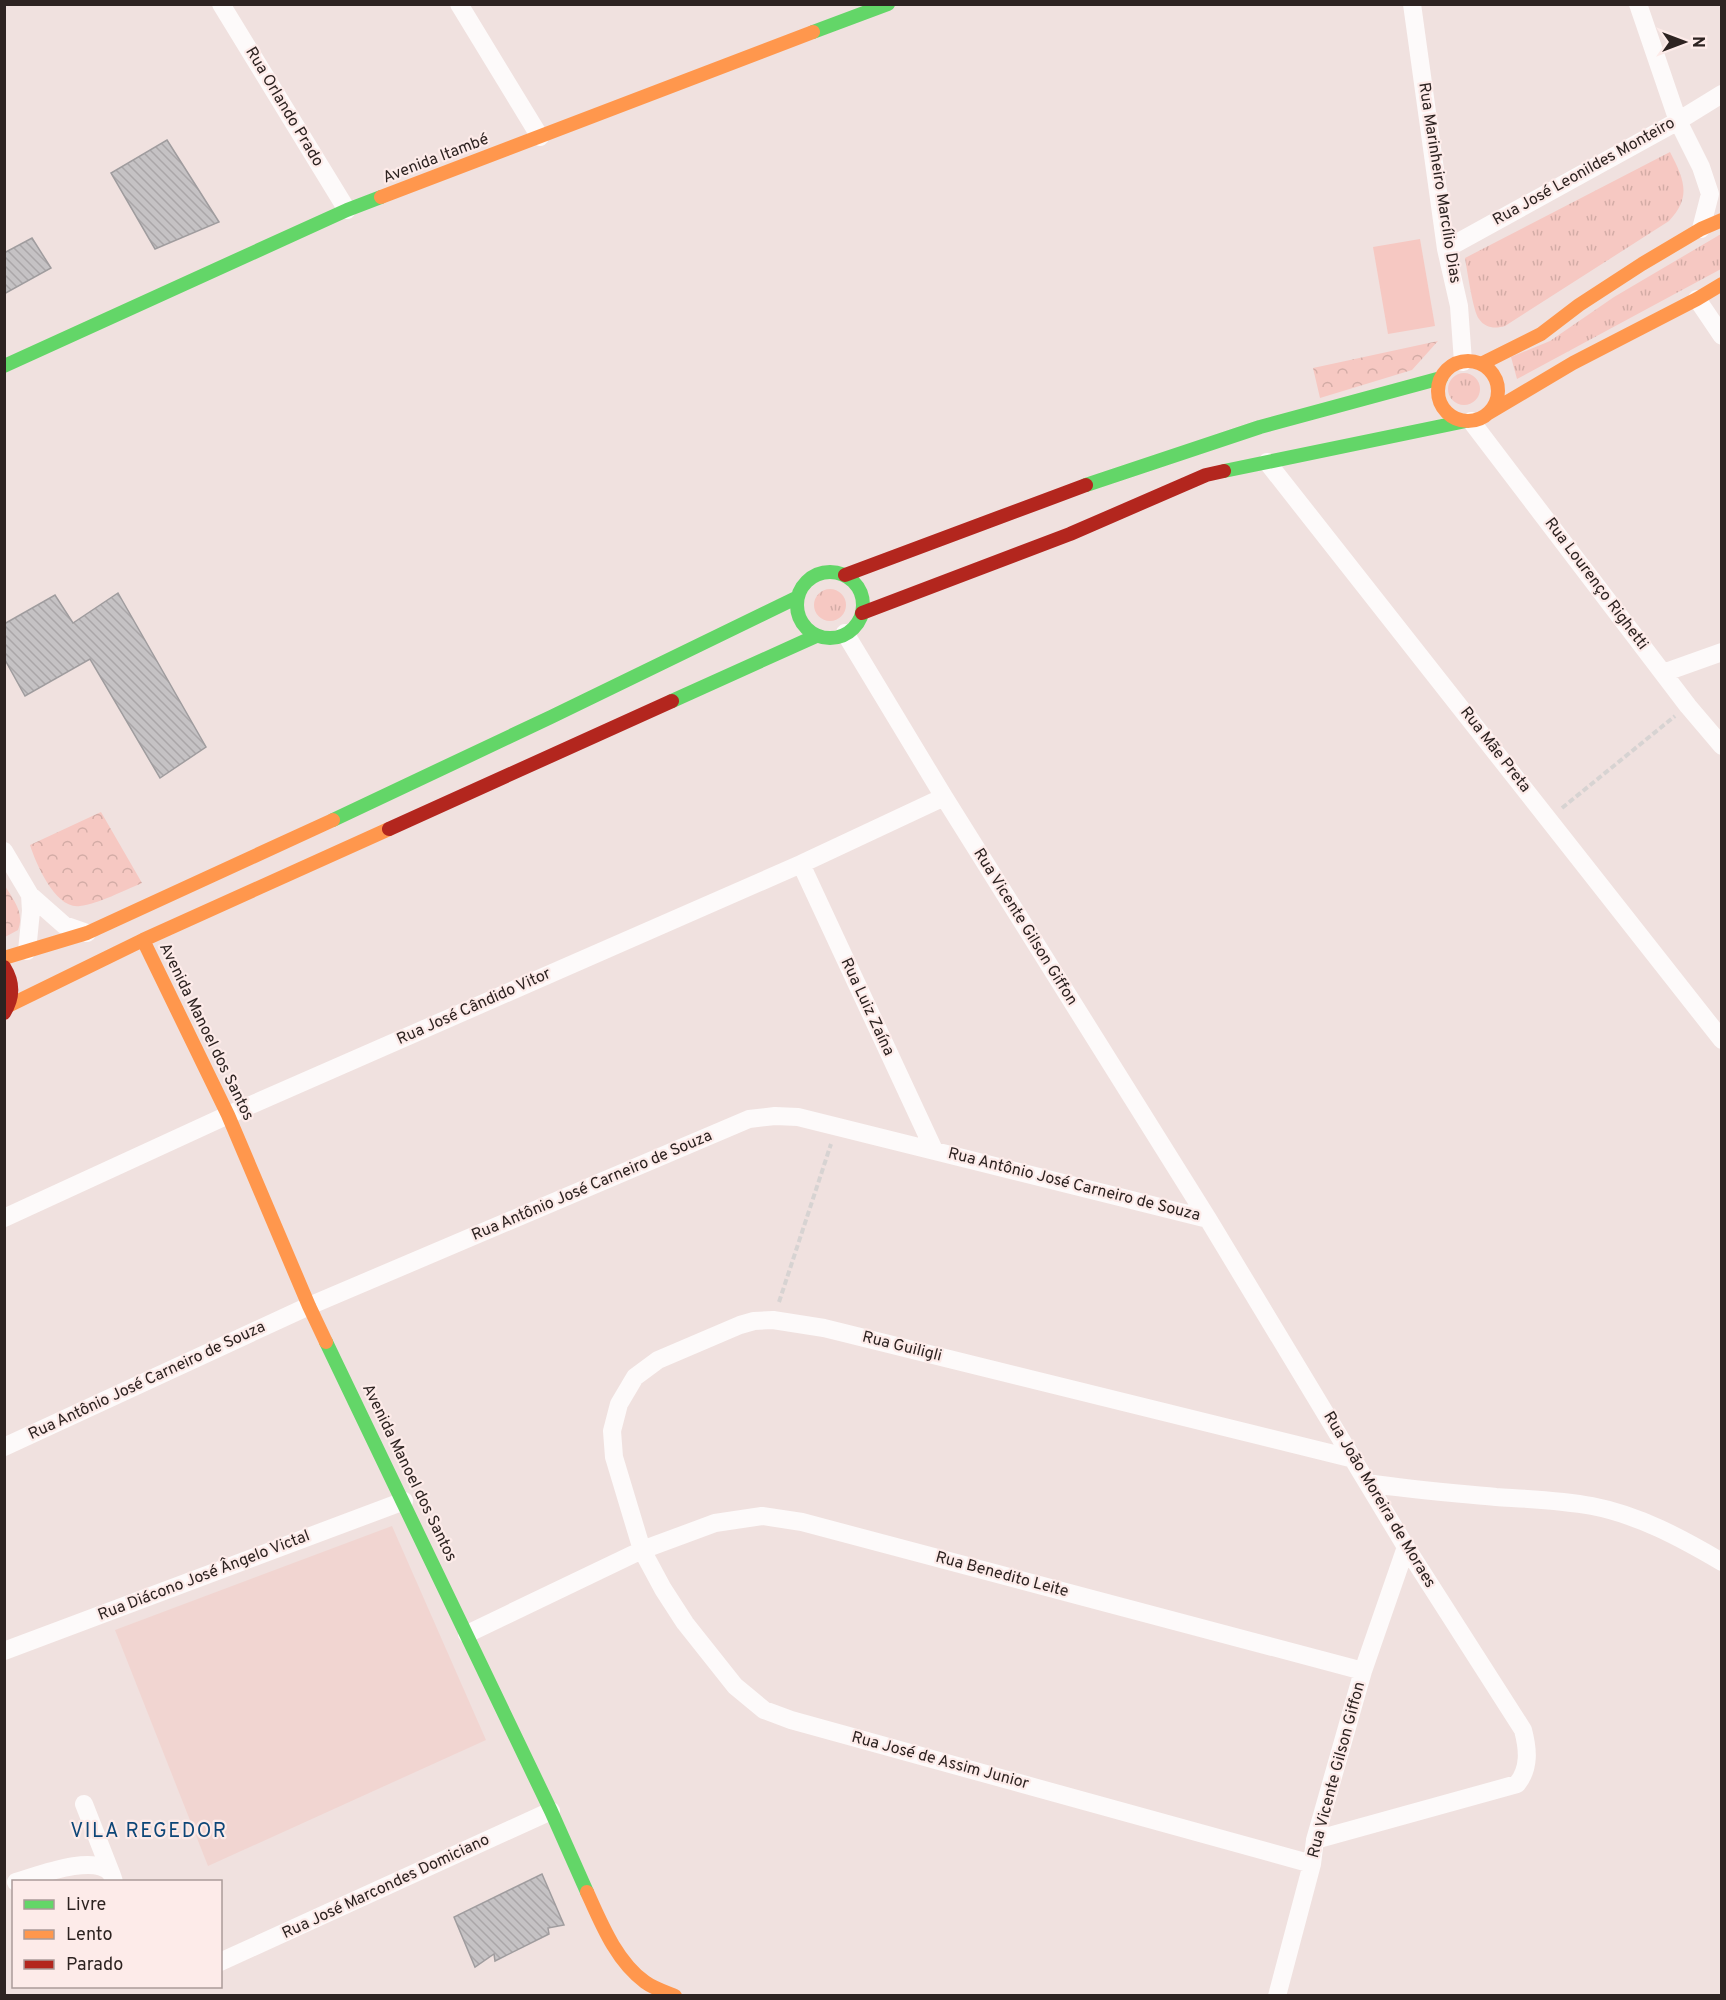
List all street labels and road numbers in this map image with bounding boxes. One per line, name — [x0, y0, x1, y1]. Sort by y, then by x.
street label: Rua Orlando Prado — [240, 44, 328, 170]
street label: Rua Marinheiro Marcílio Dias — [1413, 81, 1465, 285]
street label: Rua José Leonildes Monteiro — [1489, 113, 1679, 231]
street label: Avenida Itambé — [380, 130, 492, 188]
street label: Rua Lourenço Righetti — [1540, 514, 1652, 654]
street label: Rua Mãe Preta — [1455, 703, 1535, 797]
street label: Rua Vicente Gilson Giffon — [968, 845, 1082, 1009]
street label: Avenida Manoel dos Santos — [154, 940, 258, 1124]
street label: Rua Luiz Zaína — [836, 955, 898, 1059]
street label: Rua José Cândido Vitor — [394, 964, 554, 1050]
street label: Rua Antônio José Carneiro de Souza — [469, 1126, 715, 1246]
street label: Rua Antônio José Carneiro de Souza — [946, 1144, 1202, 1226]
street label: Rua Antônio José Carneiro de Souza — [25, 1317, 269, 1445]
street label: Rua Guiligli — [860, 1327, 944, 1367]
street label: Avenida Manoel dos Santos — [357, 1381, 461, 1565]
street label: Rua João Moreira de Moraes — [1318, 1408, 1440, 1592]
street label: Rua Diácono José Ângelo Victal — [95, 1524, 313, 1626]
street label: Rua Benedito Leite — [933, 1548, 1071, 1602]
street label: Rua Vicente Gilson Giffon — [1304, 1680, 1370, 1860]
street label: Rua José de Assim Junior — [849, 1728, 1031, 1794]
street label: Rua José Marcondes Domiciano — [279, 1830, 493, 1944]

